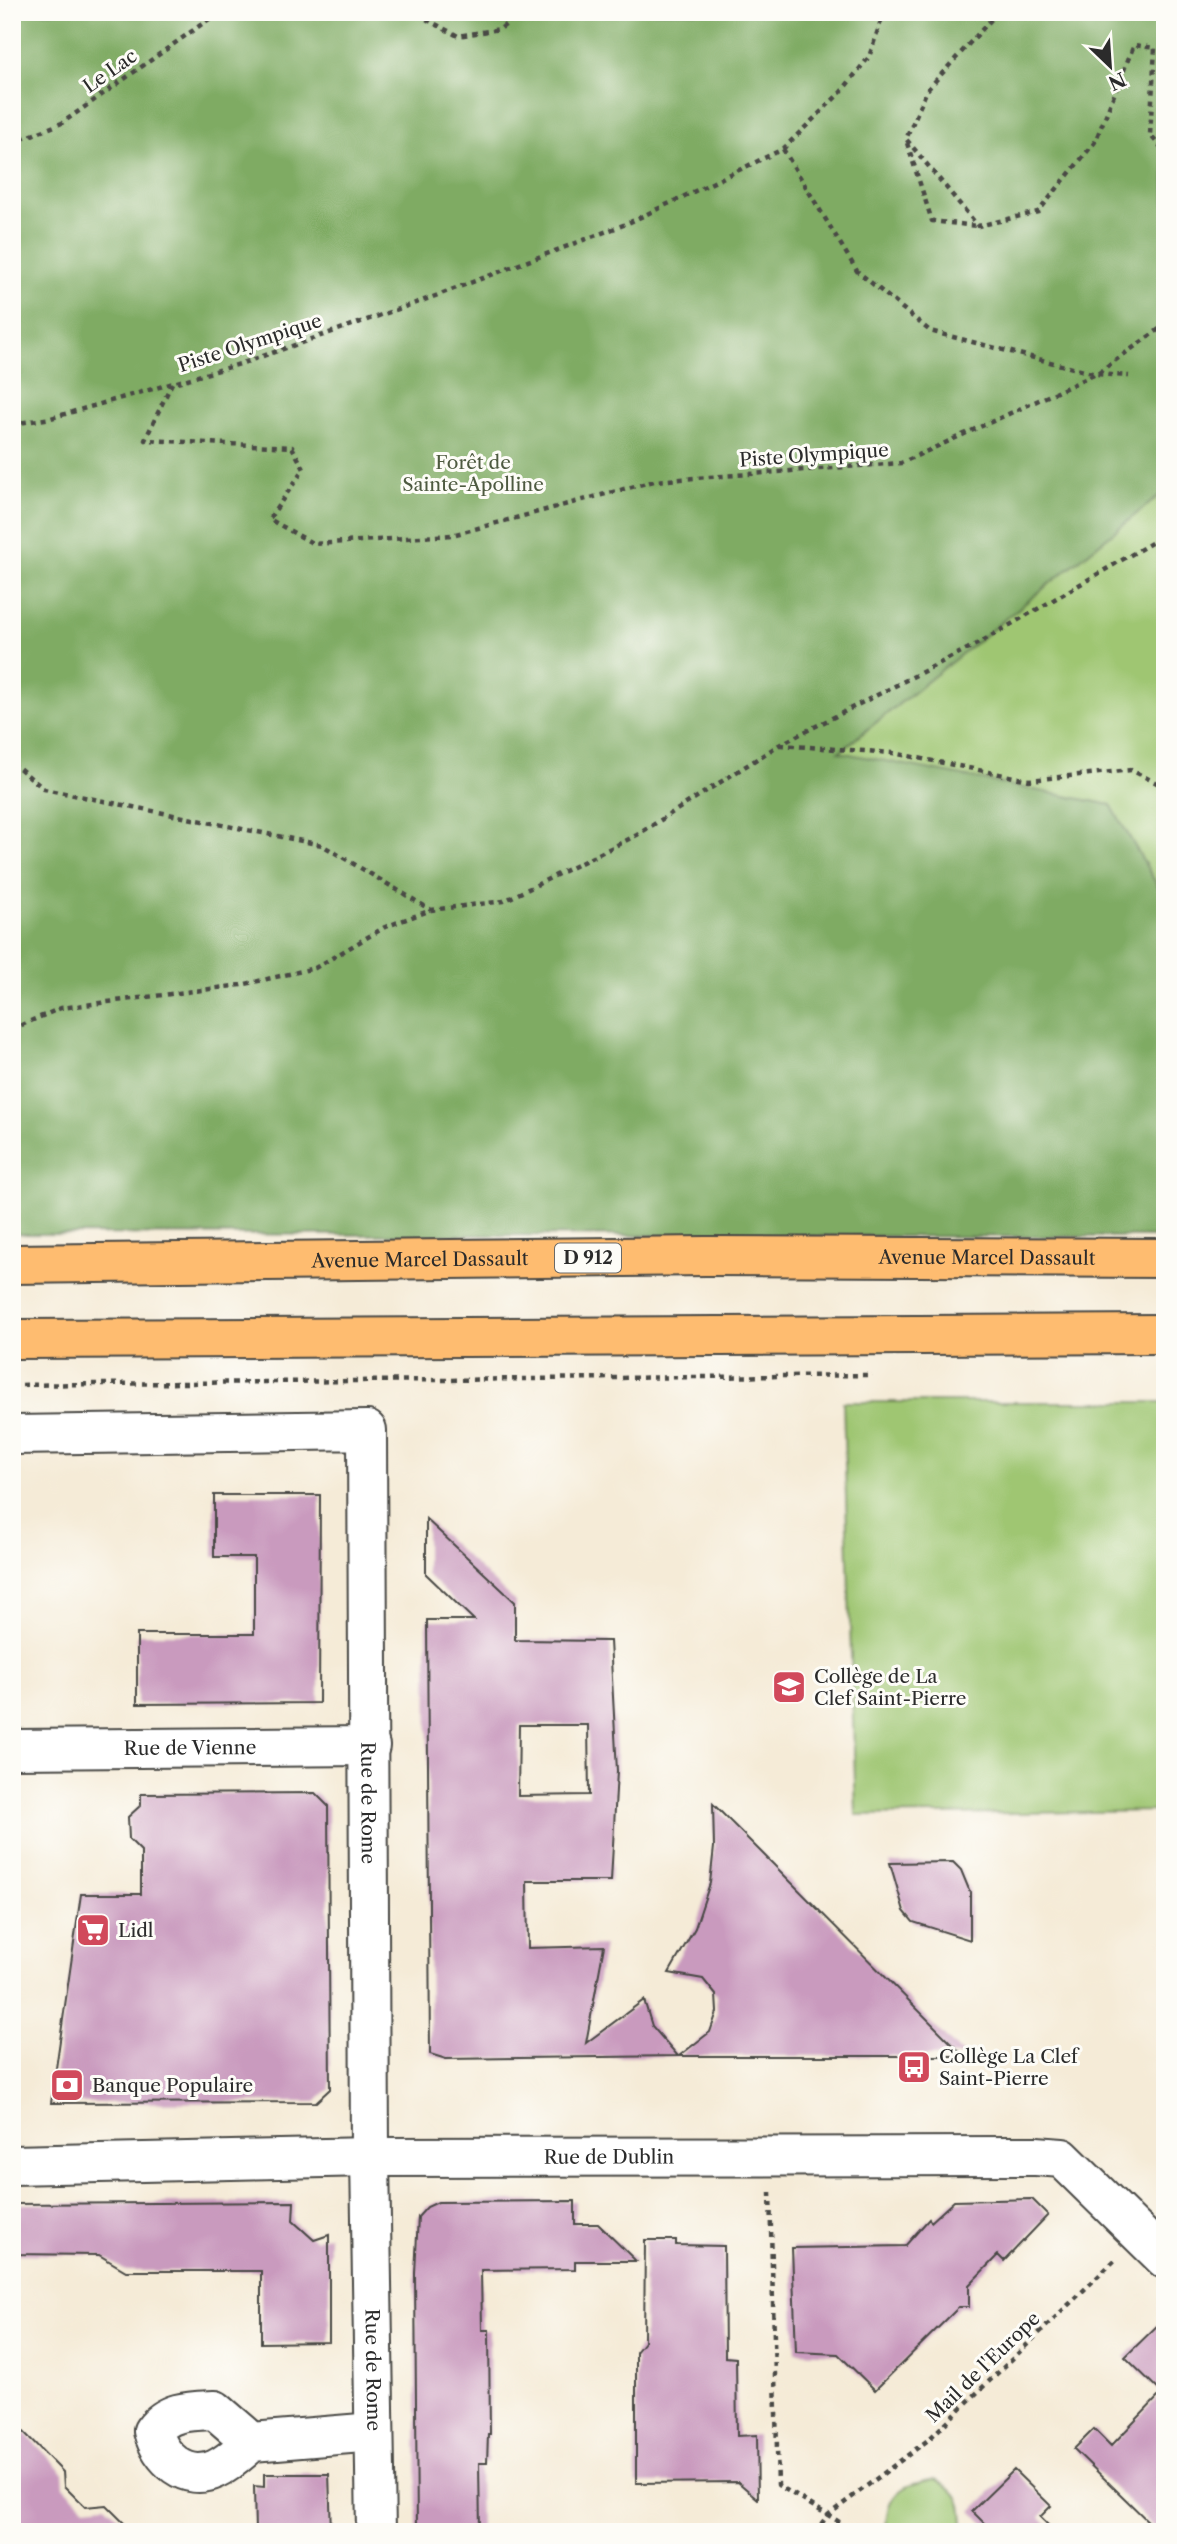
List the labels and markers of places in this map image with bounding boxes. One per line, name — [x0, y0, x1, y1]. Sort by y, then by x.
place label: Collège de La Clef Saint-Pierre — [814, 1665, 966, 1710]
school or university icon: Collège de La Clef Saint-Pierre — [770, 1668, 808, 1706]
supermarket icon: Lidl — [74, 1911, 112, 1949]
place label: Lidl — [118, 1919, 154, 1942]
place label: Collège La Clef Saint-Pierre — [939, 2045, 1080, 2090]
bus stop icon: Collège La Clef Saint-Pierre — [895, 2048, 933, 2086]
bank icon: Banque Populaire — [48, 2066, 86, 2104]
place label: Banque Populaire — [92, 2074, 253, 2097]

